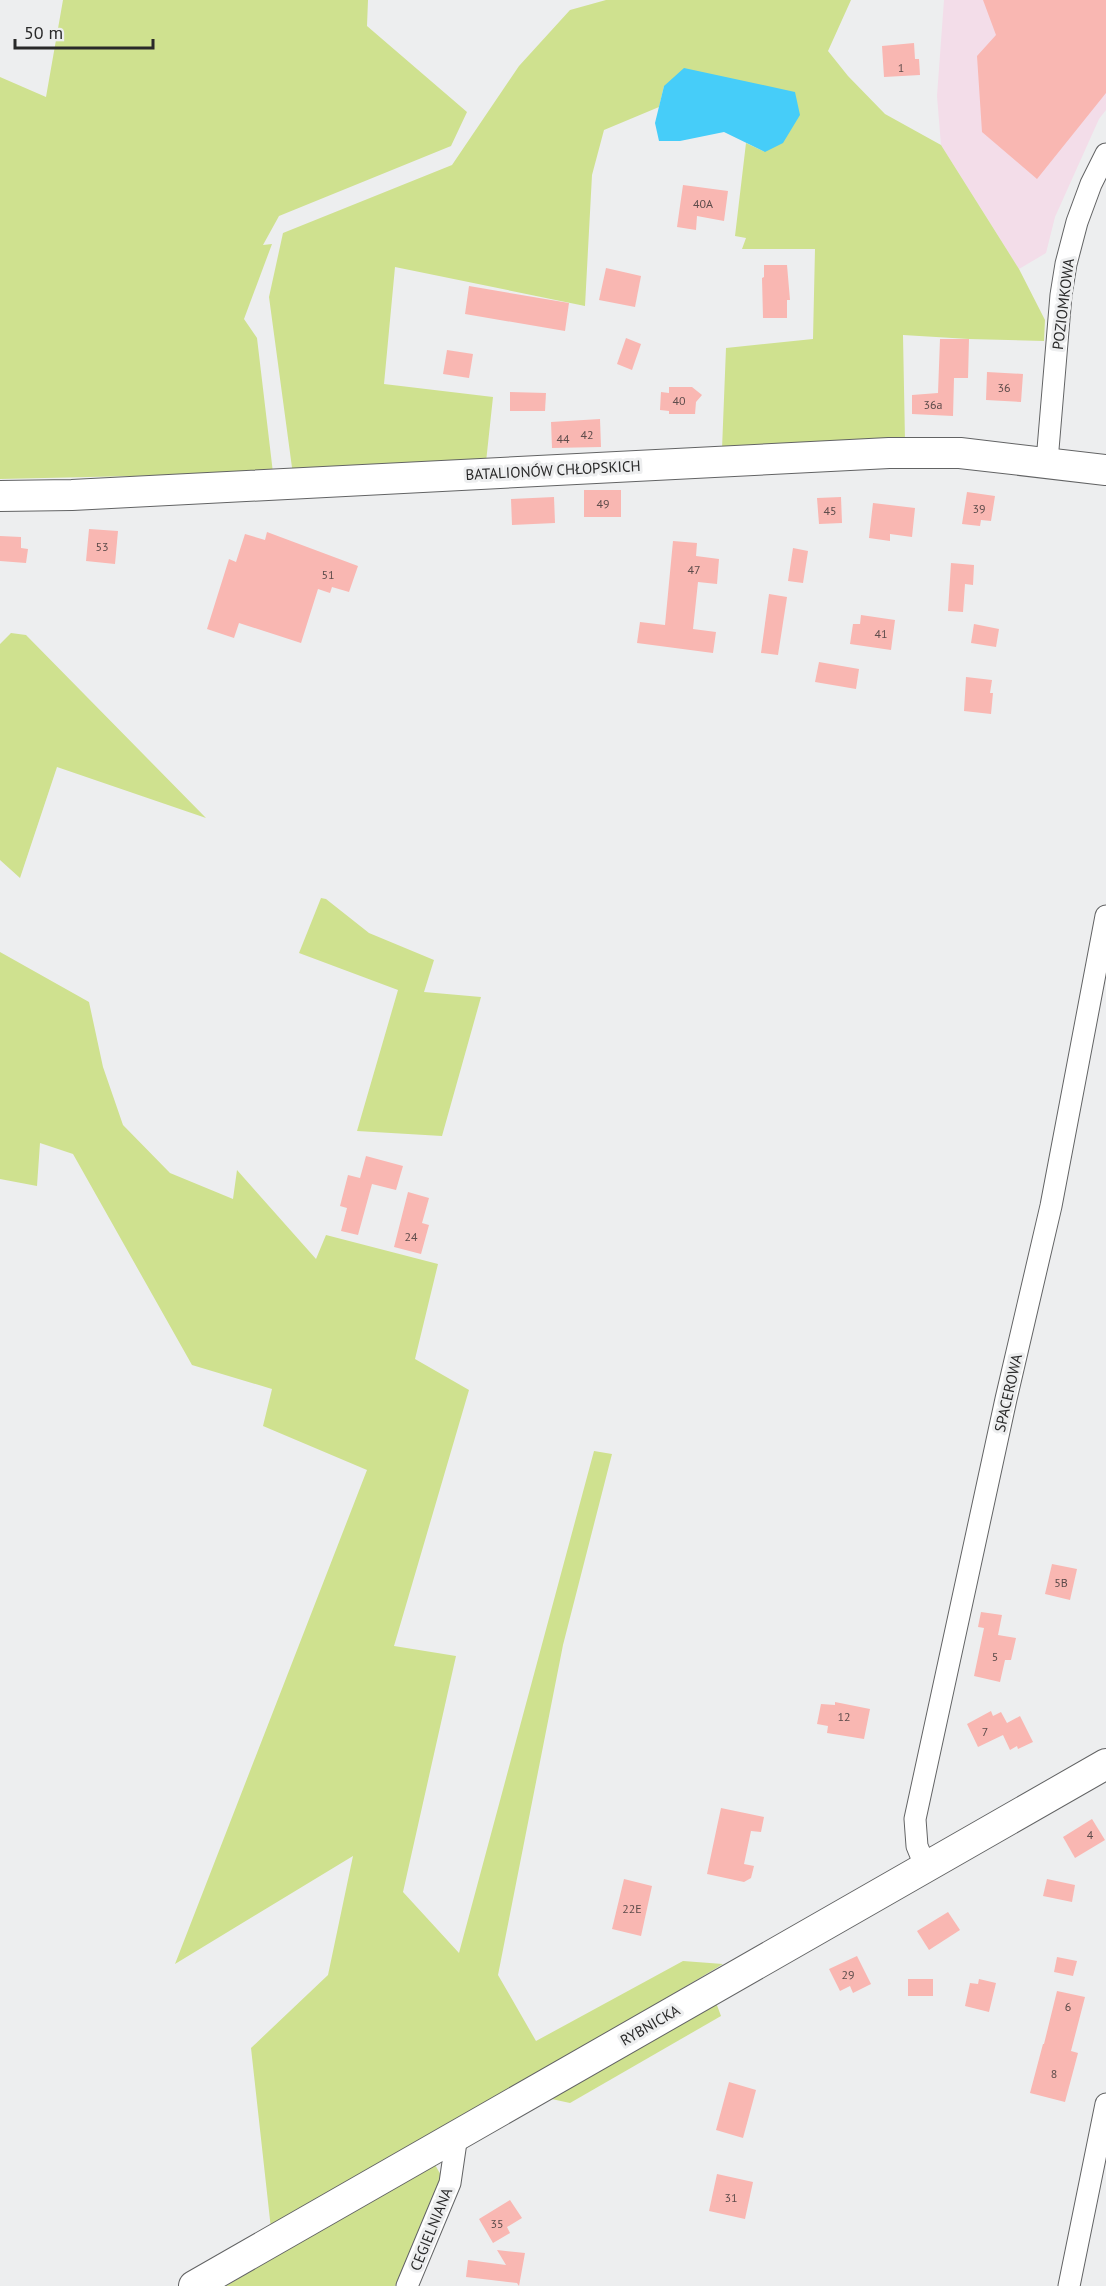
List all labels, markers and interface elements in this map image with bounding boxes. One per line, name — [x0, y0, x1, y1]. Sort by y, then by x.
scale bar — [15, 12, 153, 50]
text: 50 m — [24, 21, 63, 44]
house number: 1 — [898, 60, 904, 75]
house number: 40A — [693, 196, 713, 211]
street label: POZIOMKOWA — [1048, 257, 1078, 351]
house number: 36 — [997, 380, 1011, 395]
house number: 40 — [672, 393, 686, 408]
house number: 36a — [923, 397, 943, 412]
house number: 42 — [580, 427, 594, 442]
house number: 44 — [556, 431, 570, 446]
street label: BATALIONÓW CHŁOPSKICH — [465, 456, 641, 484]
house number: 49 — [596, 496, 610, 511]
house number: 39 — [972, 501, 986, 516]
house number: 45 — [823, 503, 837, 518]
house number: 53 — [95, 539, 109, 554]
house number: 47 — [687, 562, 701, 577]
house number: 51 — [321, 567, 335, 582]
house number: 41 — [874, 626, 888, 641]
house number: 24 — [404, 1229, 418, 1244]
street label: SPACEROWA — [990, 1352, 1026, 1434]
house number: 5B — [1054, 1575, 1068, 1590]
house number: 5 — [992, 1649, 998, 1664]
house number: 12 — [837, 1709, 851, 1724]
house number: 7 — [982, 1724, 988, 1739]
house number: 4 — [1087, 1827, 1094, 1842]
house number: 22E — [622, 1901, 642, 1916]
house number: 29 — [841, 1967, 855, 1982]
house number: 6 — [1065, 1999, 1071, 2014]
street label: RYBNICKA — [617, 2000, 683, 2050]
house number: 8 — [1051, 2066, 1057, 2081]
street label: CEGIELNIANA — [406, 2184, 456, 2273]
house number: 31 — [724, 2190, 738, 2205]
house number: 35 — [490, 2216, 504, 2231]

